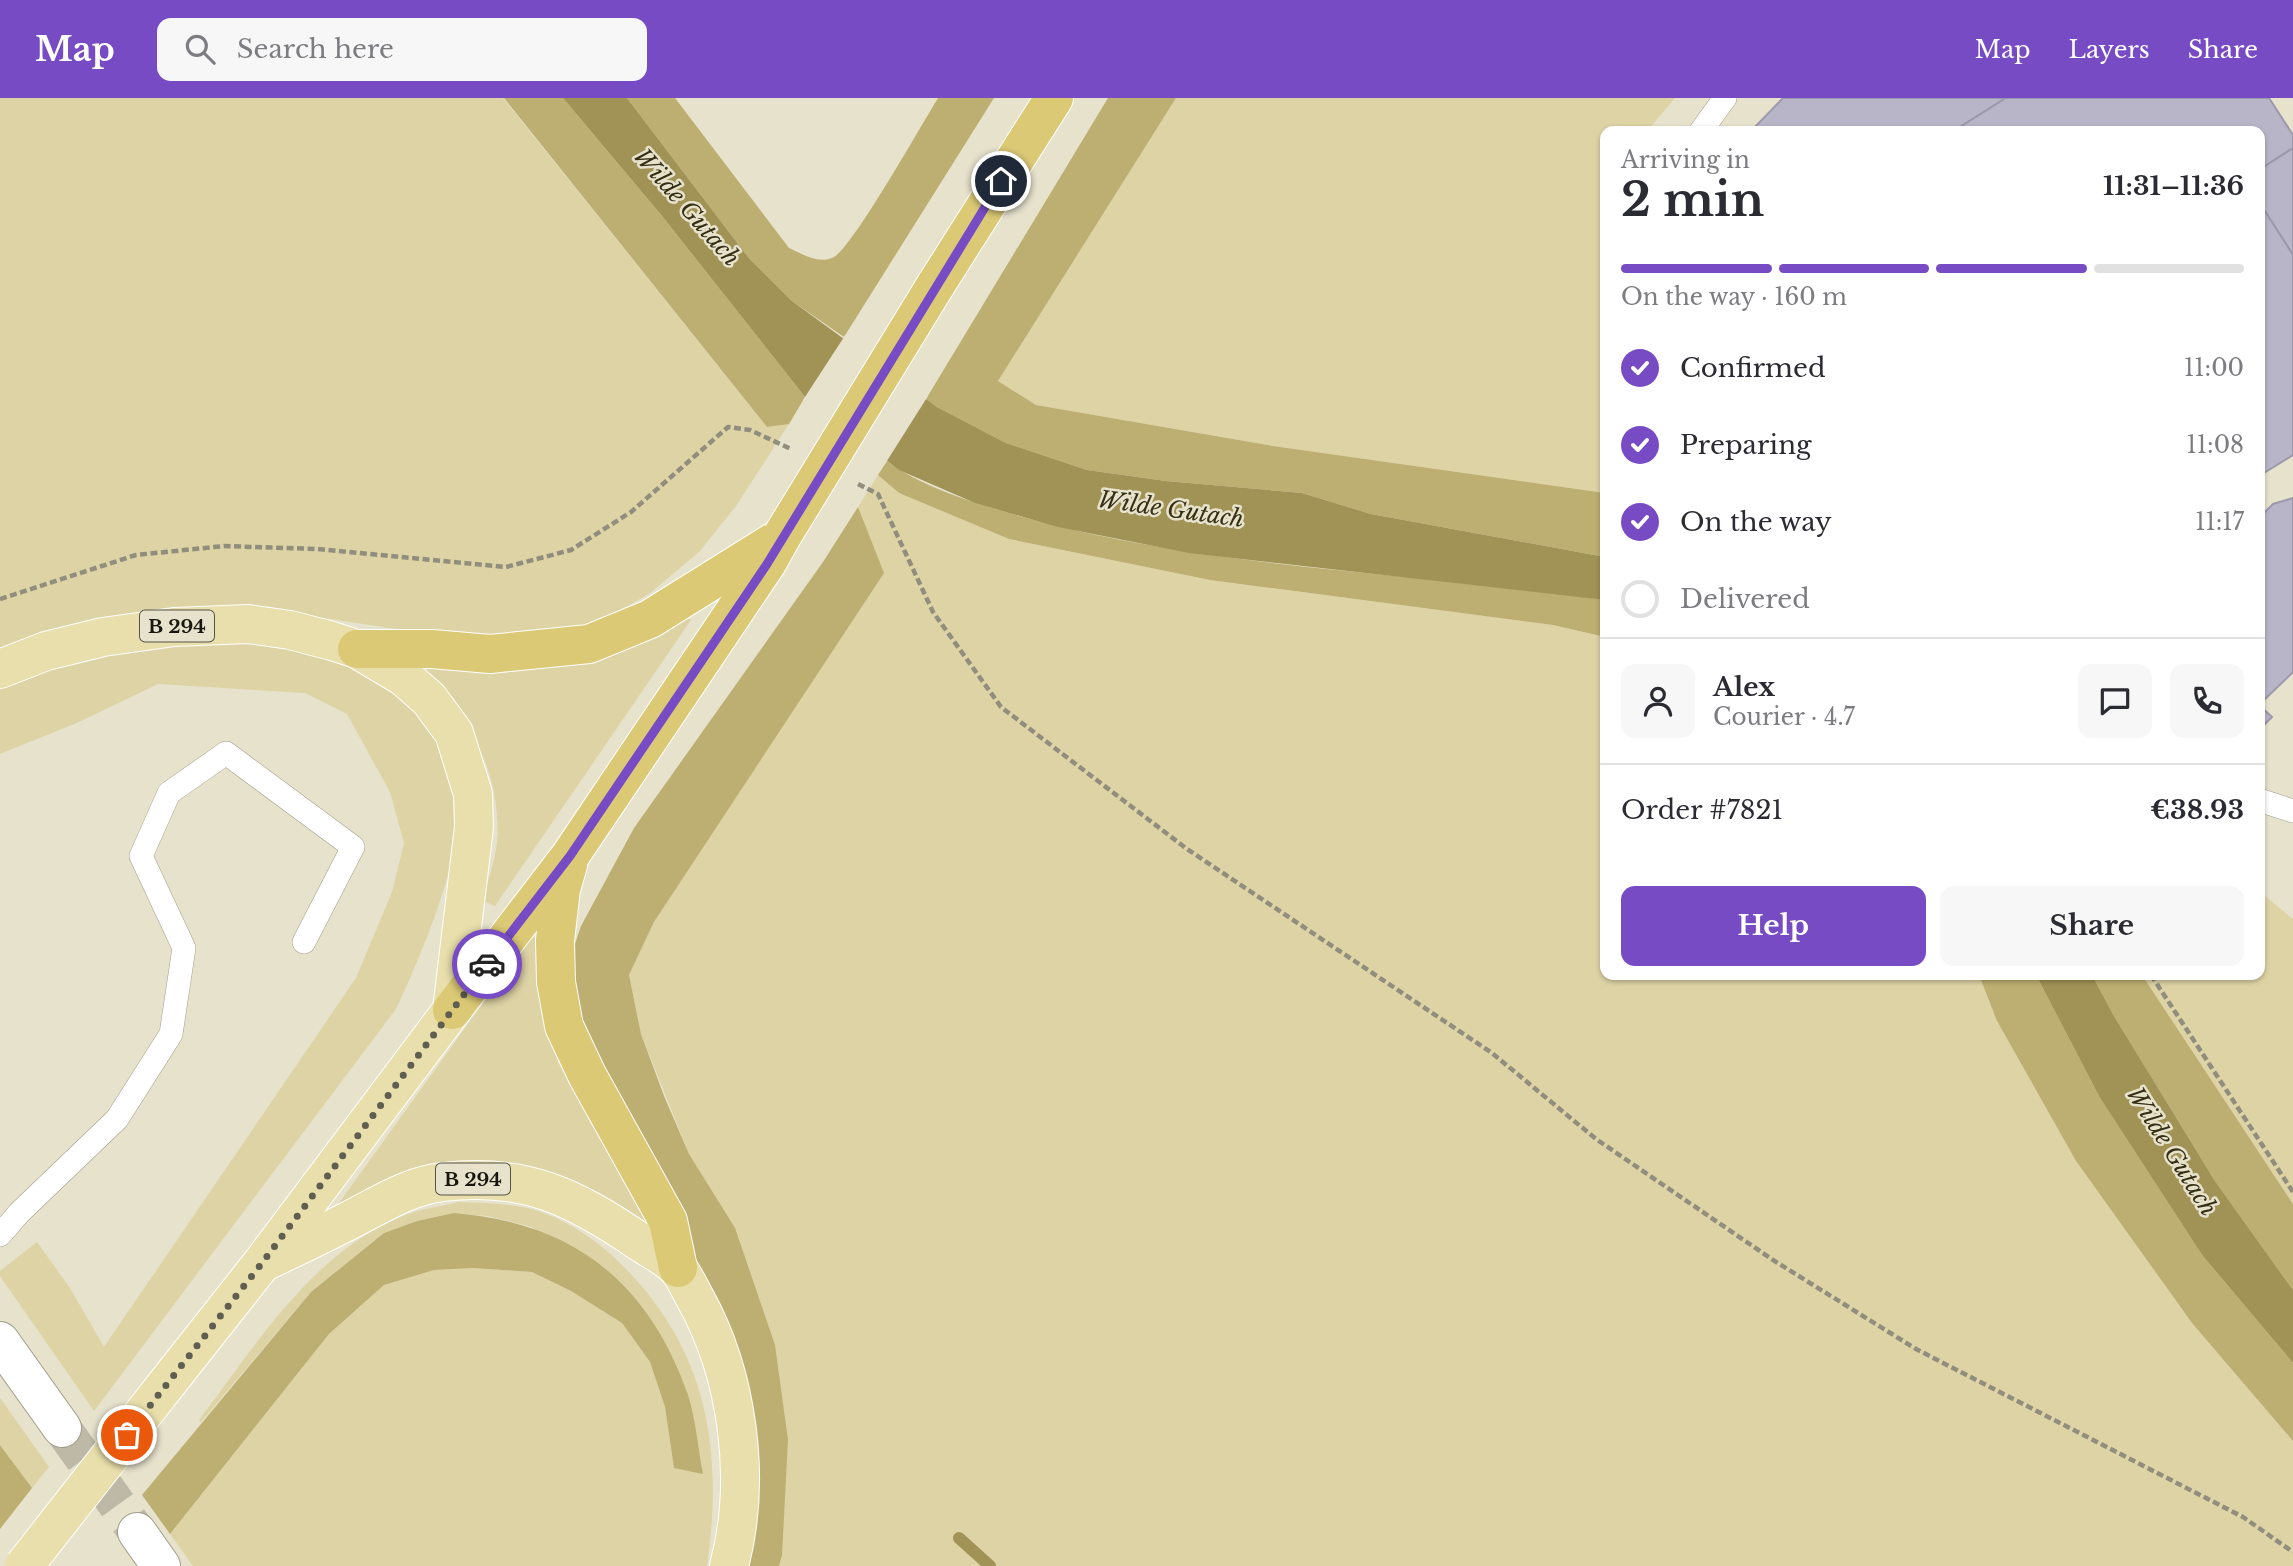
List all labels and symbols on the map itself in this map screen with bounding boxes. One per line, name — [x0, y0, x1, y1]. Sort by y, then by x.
water label: Wilde Gutach — [628, 142, 746, 272]
pin — [971, 151, 1031, 211]
water label: Wilde Gutach — [1096, 485, 1246, 533]
road number: B 294 — [140, 610, 214, 642]
courier — [452, 929, 522, 999]
water label: Wilde Gutach — [2121, 1081, 2223, 1221]
road number: B 294 — [436, 1163, 510, 1194]
pin — [97, 1405, 157, 1465]

